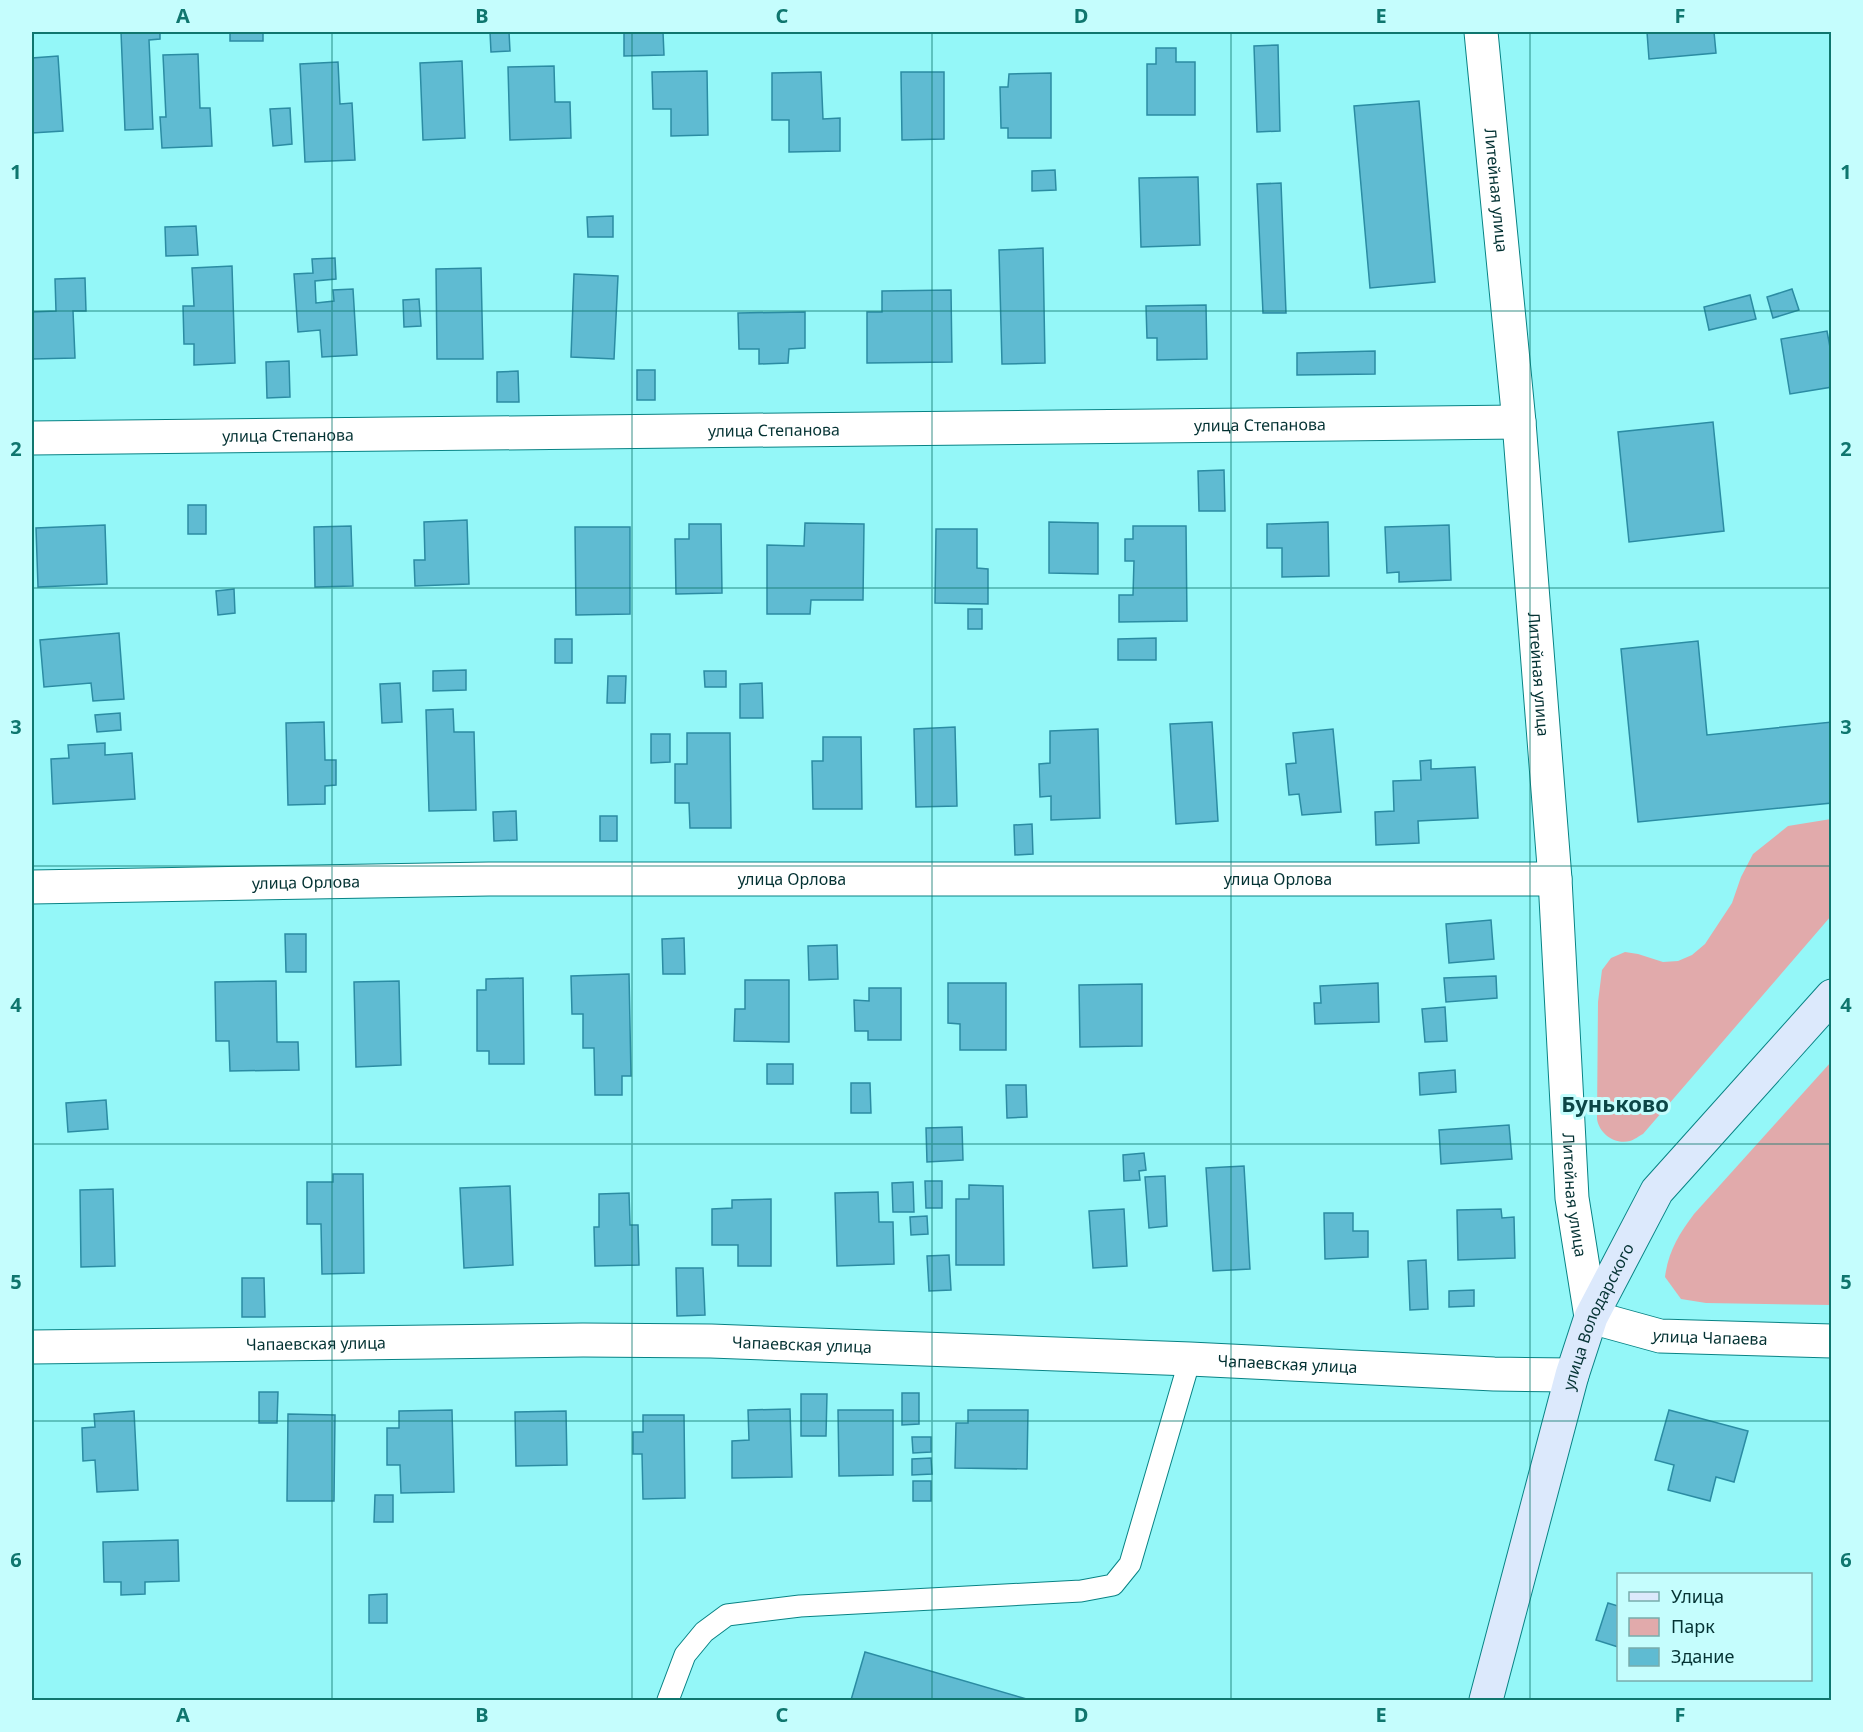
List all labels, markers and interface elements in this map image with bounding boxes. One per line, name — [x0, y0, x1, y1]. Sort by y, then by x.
text: A — [176, 2, 190, 29]
text: B — [475, 2, 489, 29]
text: C — [776, 2, 789, 29]
text: D — [1074, 2, 1088, 29]
text: E — [1375, 2, 1387, 29]
text: F — [1675, 2, 1685, 29]
street label: Литейная улица — [1479, 127, 1513, 253]
text: 1 — [10, 158, 22, 185]
text: 1 — [1840, 158, 1852, 185]
street label: улица Степанова — [1194, 413, 1326, 436]
street label: улица Степанова — [708, 418, 840, 442]
street label: улица Степанова — [222, 424, 354, 447]
text: 2 — [10, 435, 22, 462]
text: 2 — [1840, 435, 1852, 462]
street label: Литейная улица — [1523, 611, 1555, 737]
text: 3 — [10, 713, 22, 740]
text: 3 — [1840, 713, 1852, 740]
street label: улица Орлова — [738, 868, 846, 890]
street label: улица Орлова — [1224, 868, 1332, 890]
street label: улица Орлова — [252, 870, 360, 894]
text: 4 — [10, 991, 22, 1018]
text: 4 — [1840, 991, 1852, 1018]
district label: Буньково — [1561, 1088, 1669, 1118]
street label: Литейная улица — [1558, 1132, 1592, 1259]
street label: улица Володарского — [1557, 1239, 1639, 1393]
text: 5 — [10, 1268, 22, 1295]
text: 5 — [1840, 1268, 1852, 1295]
street label: улица Чапаева — [1650, 1324, 1768, 1350]
street label: Чапаевская улица — [732, 1331, 872, 1358]
street label: Чапаевская улица — [246, 1332, 386, 1355]
street label: Чапаевская улица — [1217, 1349, 1358, 1378]
text: 6 — [10, 1546, 22, 1573]
text: 6 — [1840, 1546, 1852, 1573]
legend — [1617, 1573, 1812, 1681]
text: Улица — [1671, 1584, 1724, 1608]
text: Парк — [1671, 1614, 1715, 1638]
text: Здание — [1671, 1644, 1735, 1668]
text: A — [176, 1701, 190, 1728]
text: B — [475, 1701, 489, 1728]
text: C — [776, 1701, 789, 1728]
text: D — [1074, 1701, 1088, 1728]
text: E — [1375, 1701, 1387, 1728]
text: F — [1675, 1701, 1685, 1728]

